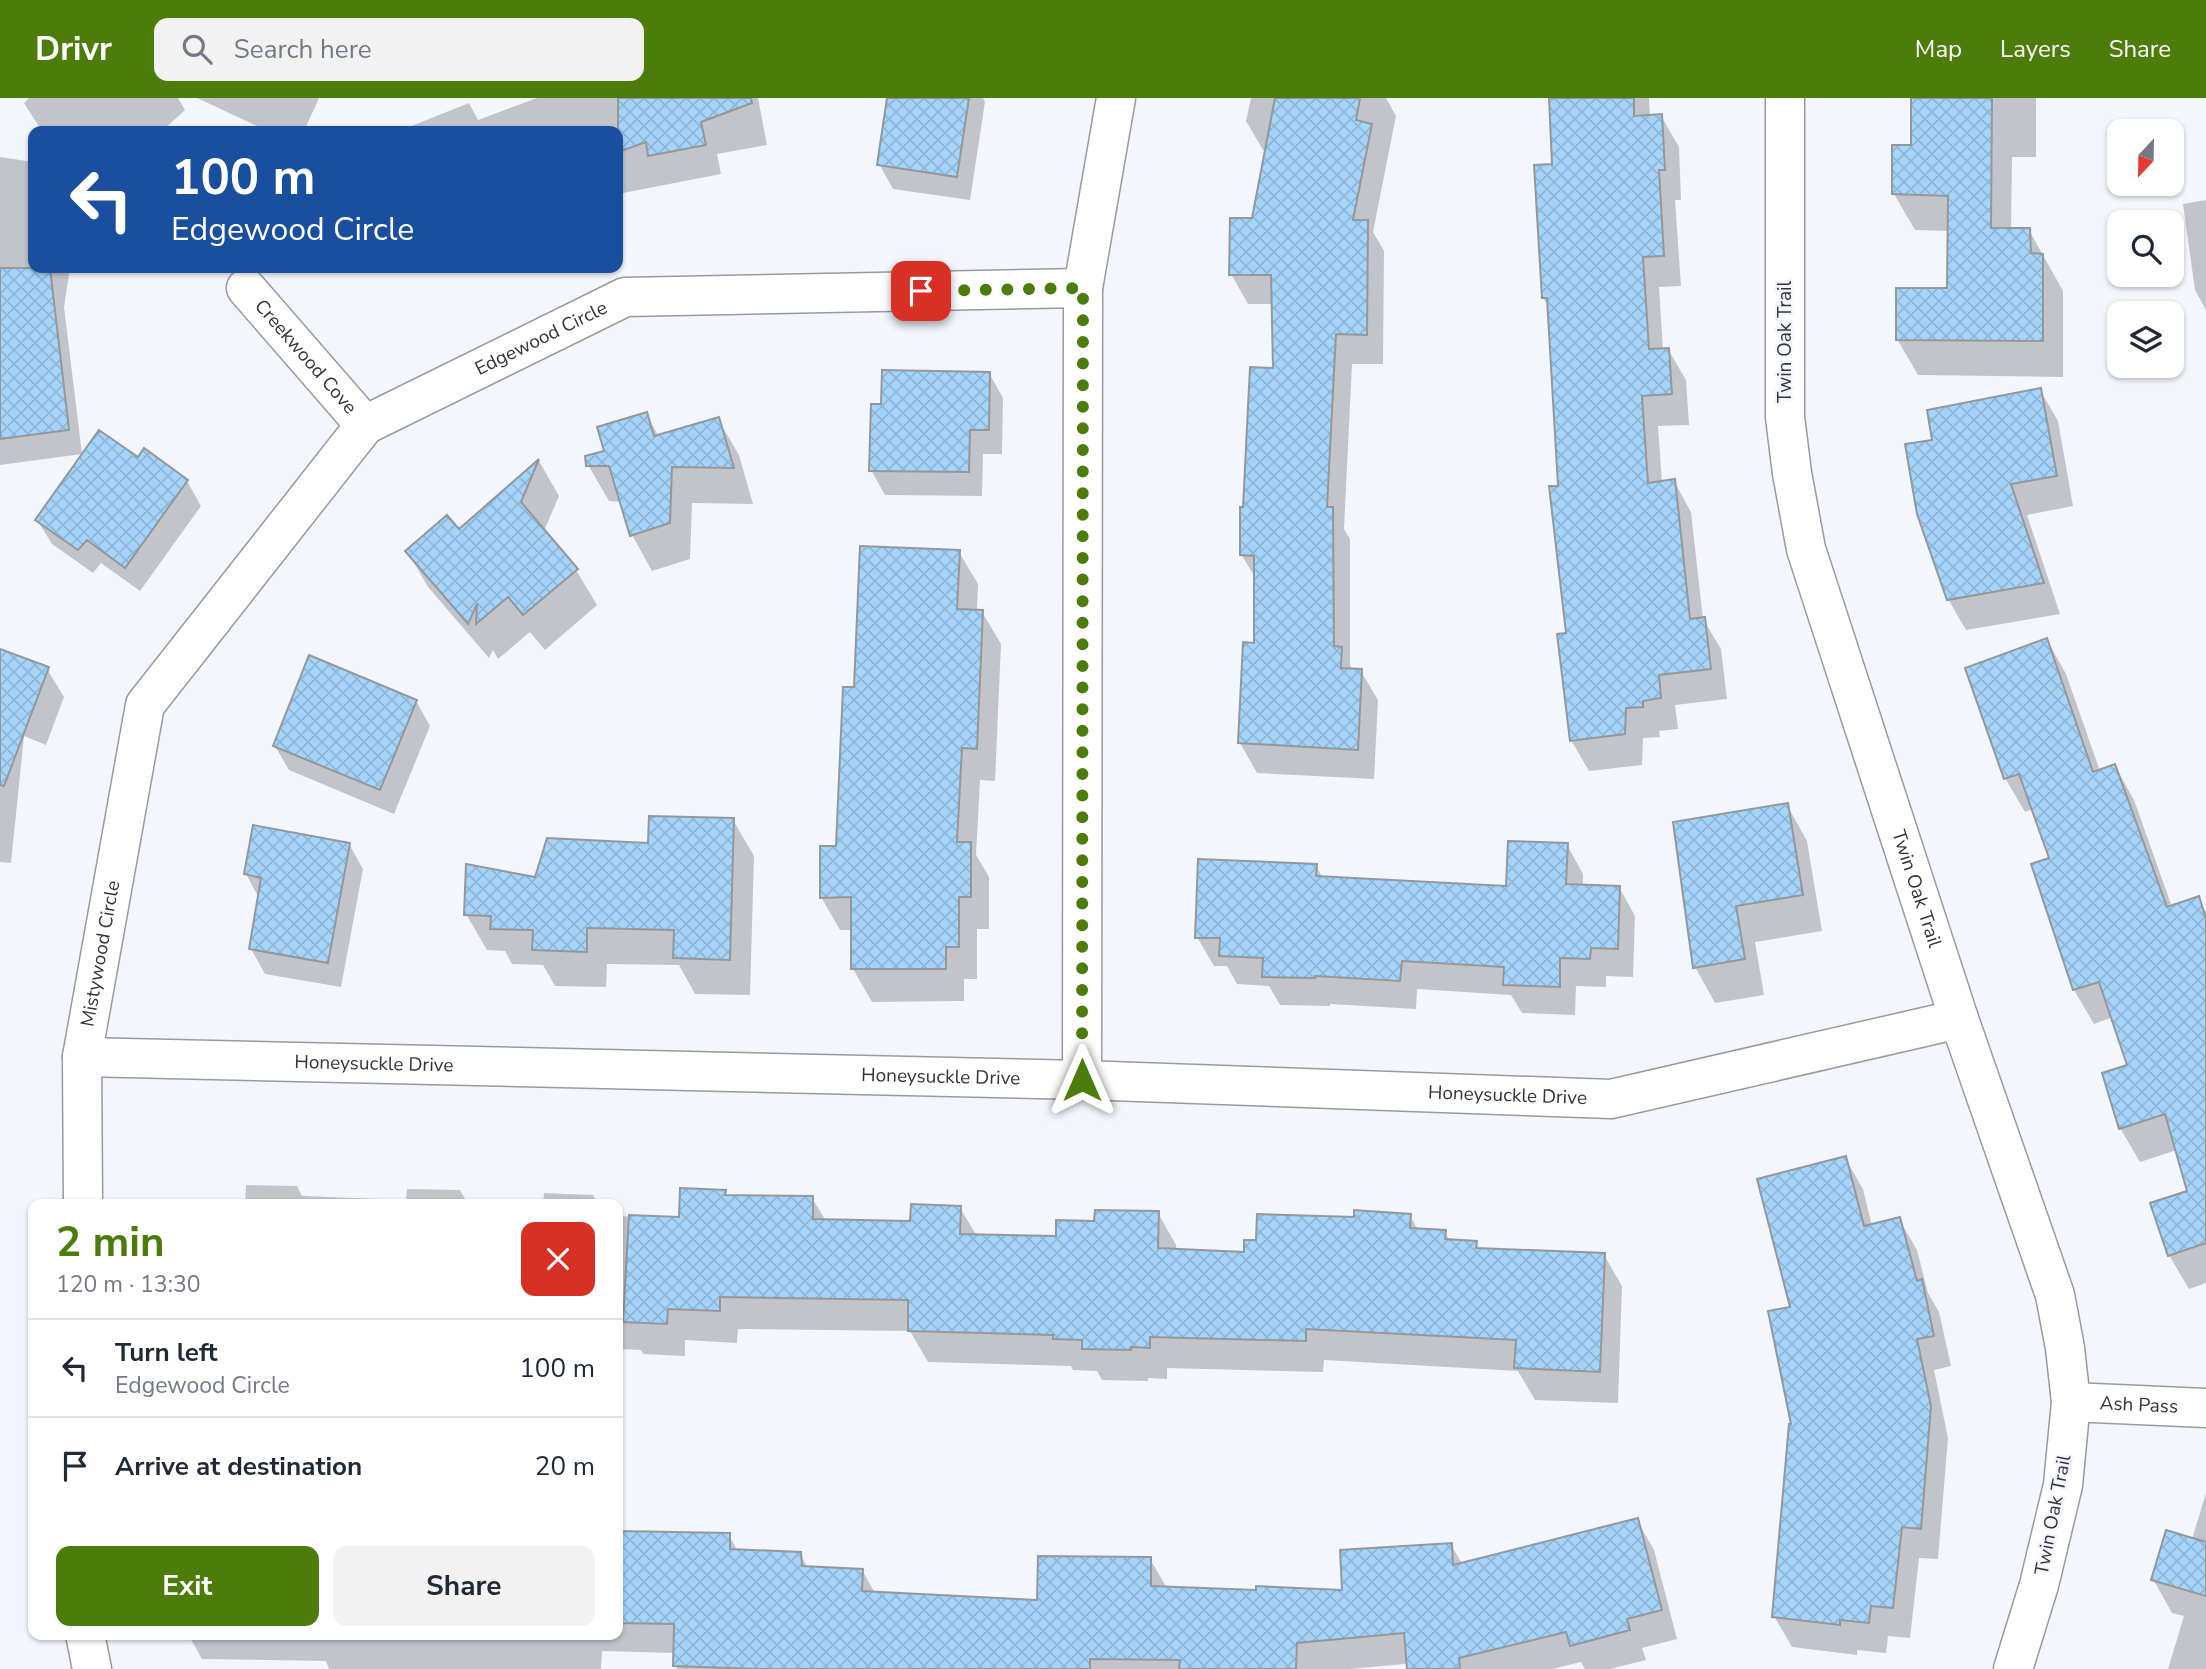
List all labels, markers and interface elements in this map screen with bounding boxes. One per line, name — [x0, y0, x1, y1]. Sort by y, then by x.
search box — [154, 18, 644, 81]
text: Drivr — [35, 27, 112, 72]
icon: search — [178, 30, 216, 68]
text: Search here — [234, 32, 372, 67]
text: Map — [1915, 33, 1962, 65]
text: Layers — [2000, 33, 2071, 65]
text: Share — [2109, 33, 2171, 65]
north arrow — [2107, 119, 2184, 196]
map controls — [2107, 119, 2184, 378]
text: 100 m — [171, 144, 315, 211]
icon: left — [56, 154, 147, 245]
text: Edgewood Circle — [171, 208, 414, 251]
button: search — [2107, 210, 2184, 287]
pin — [891, 261, 951, 321]
icon: arrive — [902, 272, 940, 310]
street label: Twin Oak Trail — [1772, 281, 1798, 403]
street label: Creekwood Cove — [249, 294, 363, 420]
street label: Edgewood Circle — [471, 295, 612, 382]
button: layers — [2107, 301, 2184, 378]
street label: Twin Oak Trail — [1885, 827, 1948, 951]
street label: Mistywood Circle — [75, 879, 126, 1029]
position arrow — [1045, 1043, 1119, 1117]
street label: Honeysuckle Drive — [294, 1049, 454, 1079]
street label: Honeysuckle Drive — [861, 1062, 1021, 1092]
street label: Honeysuckle Drive — [1427, 1079, 1587, 1111]
text: 2 min — [56, 1214, 165, 1271]
button: close — [521, 1222, 595, 1296]
text: 120 m · 13:30 — [56, 1269, 201, 1300]
text: Turn left — [115, 1335, 218, 1370]
icon: left — [56, 1349, 94, 1387]
text: 100 m — [519, 1351, 595, 1386]
text: Edgewood Circle — [115, 1370, 290, 1401]
street label: Ash Pass — [2099, 1390, 2179, 1420]
icon: arrive — [56, 1447, 94, 1485]
text: Arrive at destination — [115, 1449, 362, 1484]
text: 20 m — [535, 1449, 595, 1484]
street label: Twin Oak Trail — [2029, 1452, 2077, 1577]
button: Exit — [56, 1546, 319, 1626]
button: Share — [333, 1546, 595, 1626]

